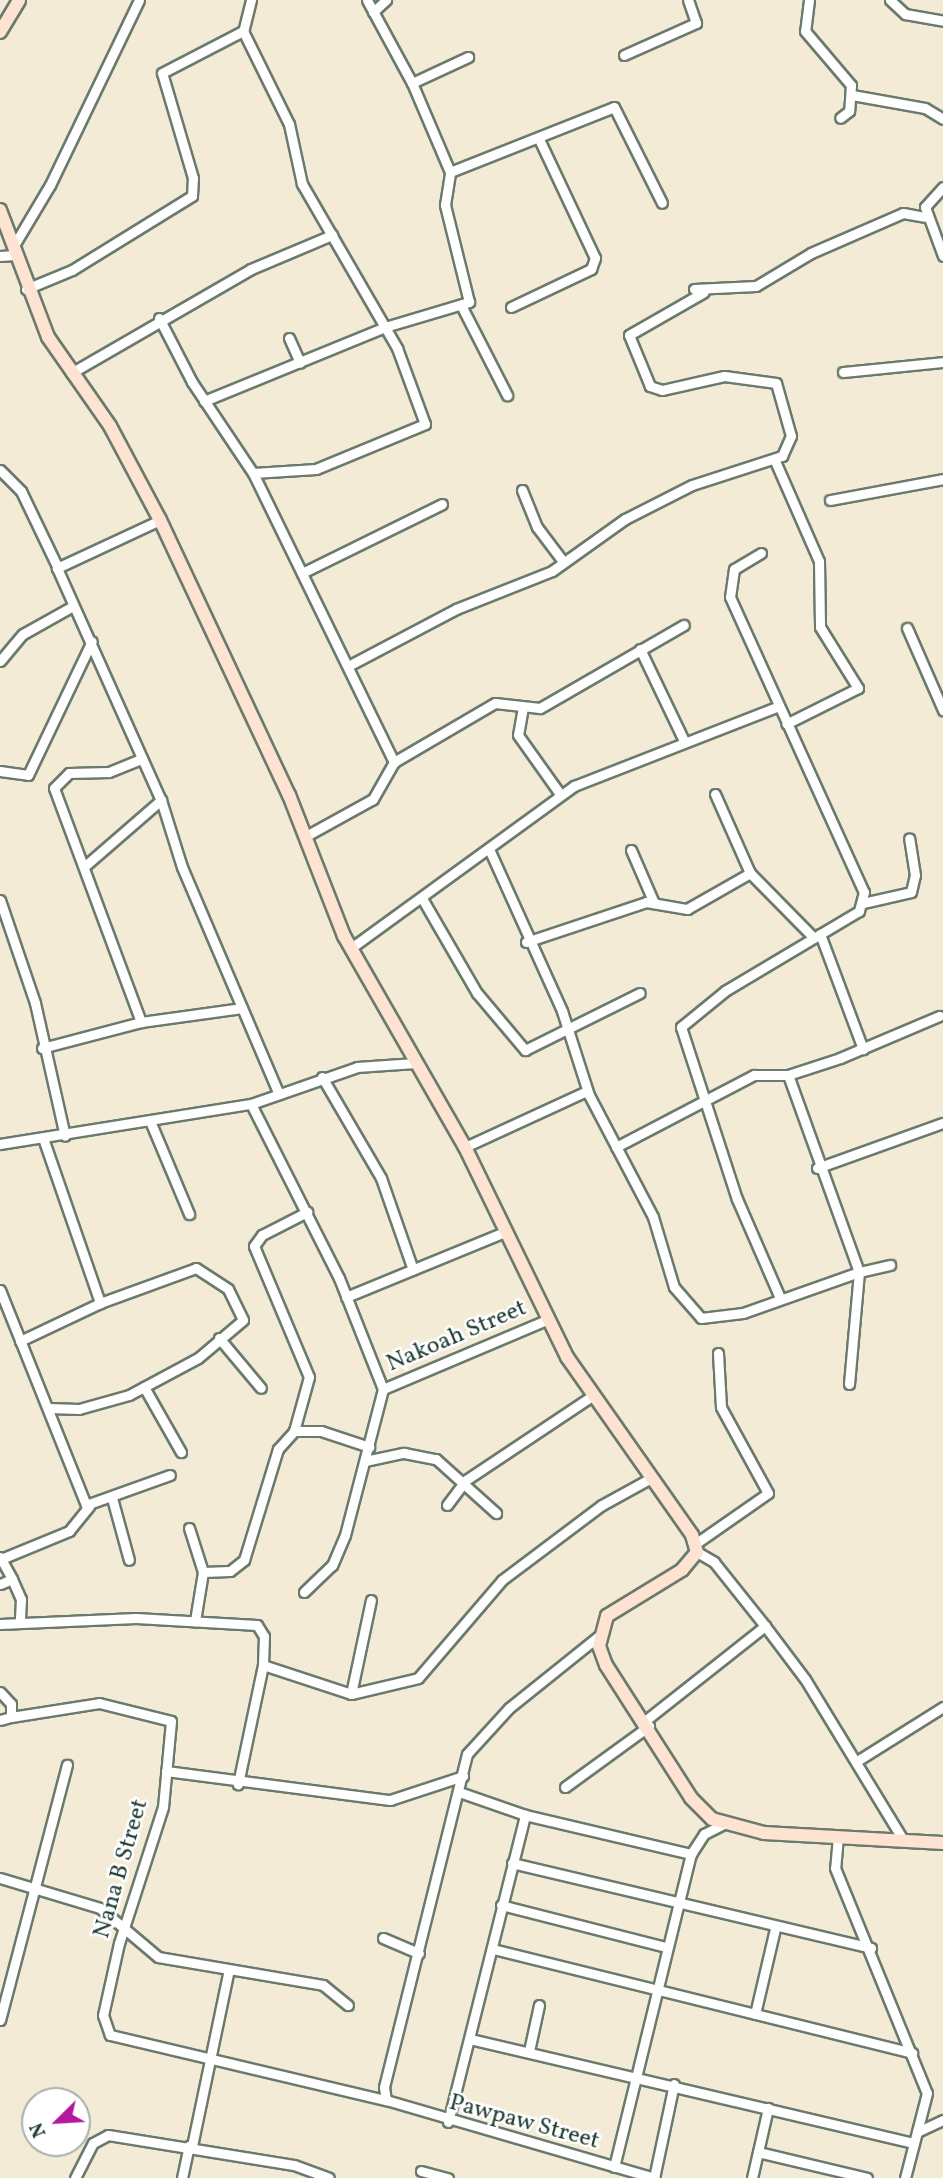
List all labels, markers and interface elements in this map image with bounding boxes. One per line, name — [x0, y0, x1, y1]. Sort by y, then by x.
street label: Nakoah Street — [383, 1295, 531, 1379]
street label: Nana B Street — [88, 1796, 156, 1942]
north arrow — [21, 2087, 91, 2157]
street label: Pawpaw Street — [445, 2089, 603, 2157]
text: N — [24, 2118, 53, 2141]

